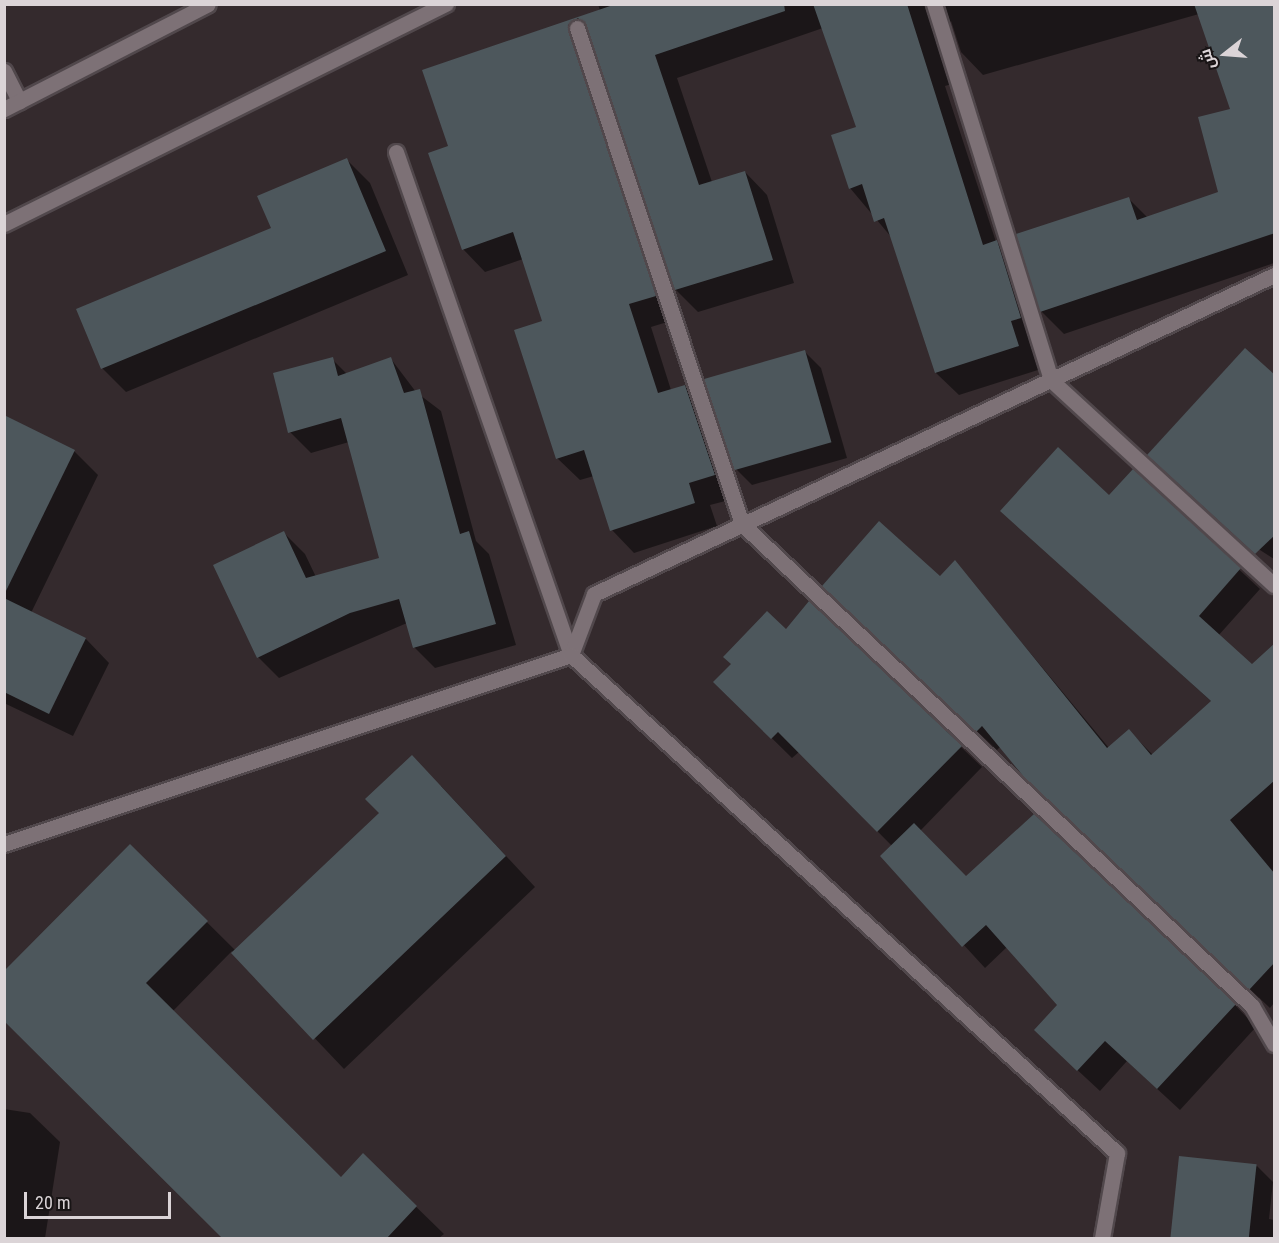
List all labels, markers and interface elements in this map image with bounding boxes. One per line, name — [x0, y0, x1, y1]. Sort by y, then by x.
north arrow — [1195, 24, 1255, 84]
text: ش — [1195, 47, 1219, 72]
scale bar — [27, 1180, 174, 1218]
text: 20 m — [35, 1192, 70, 1213]

